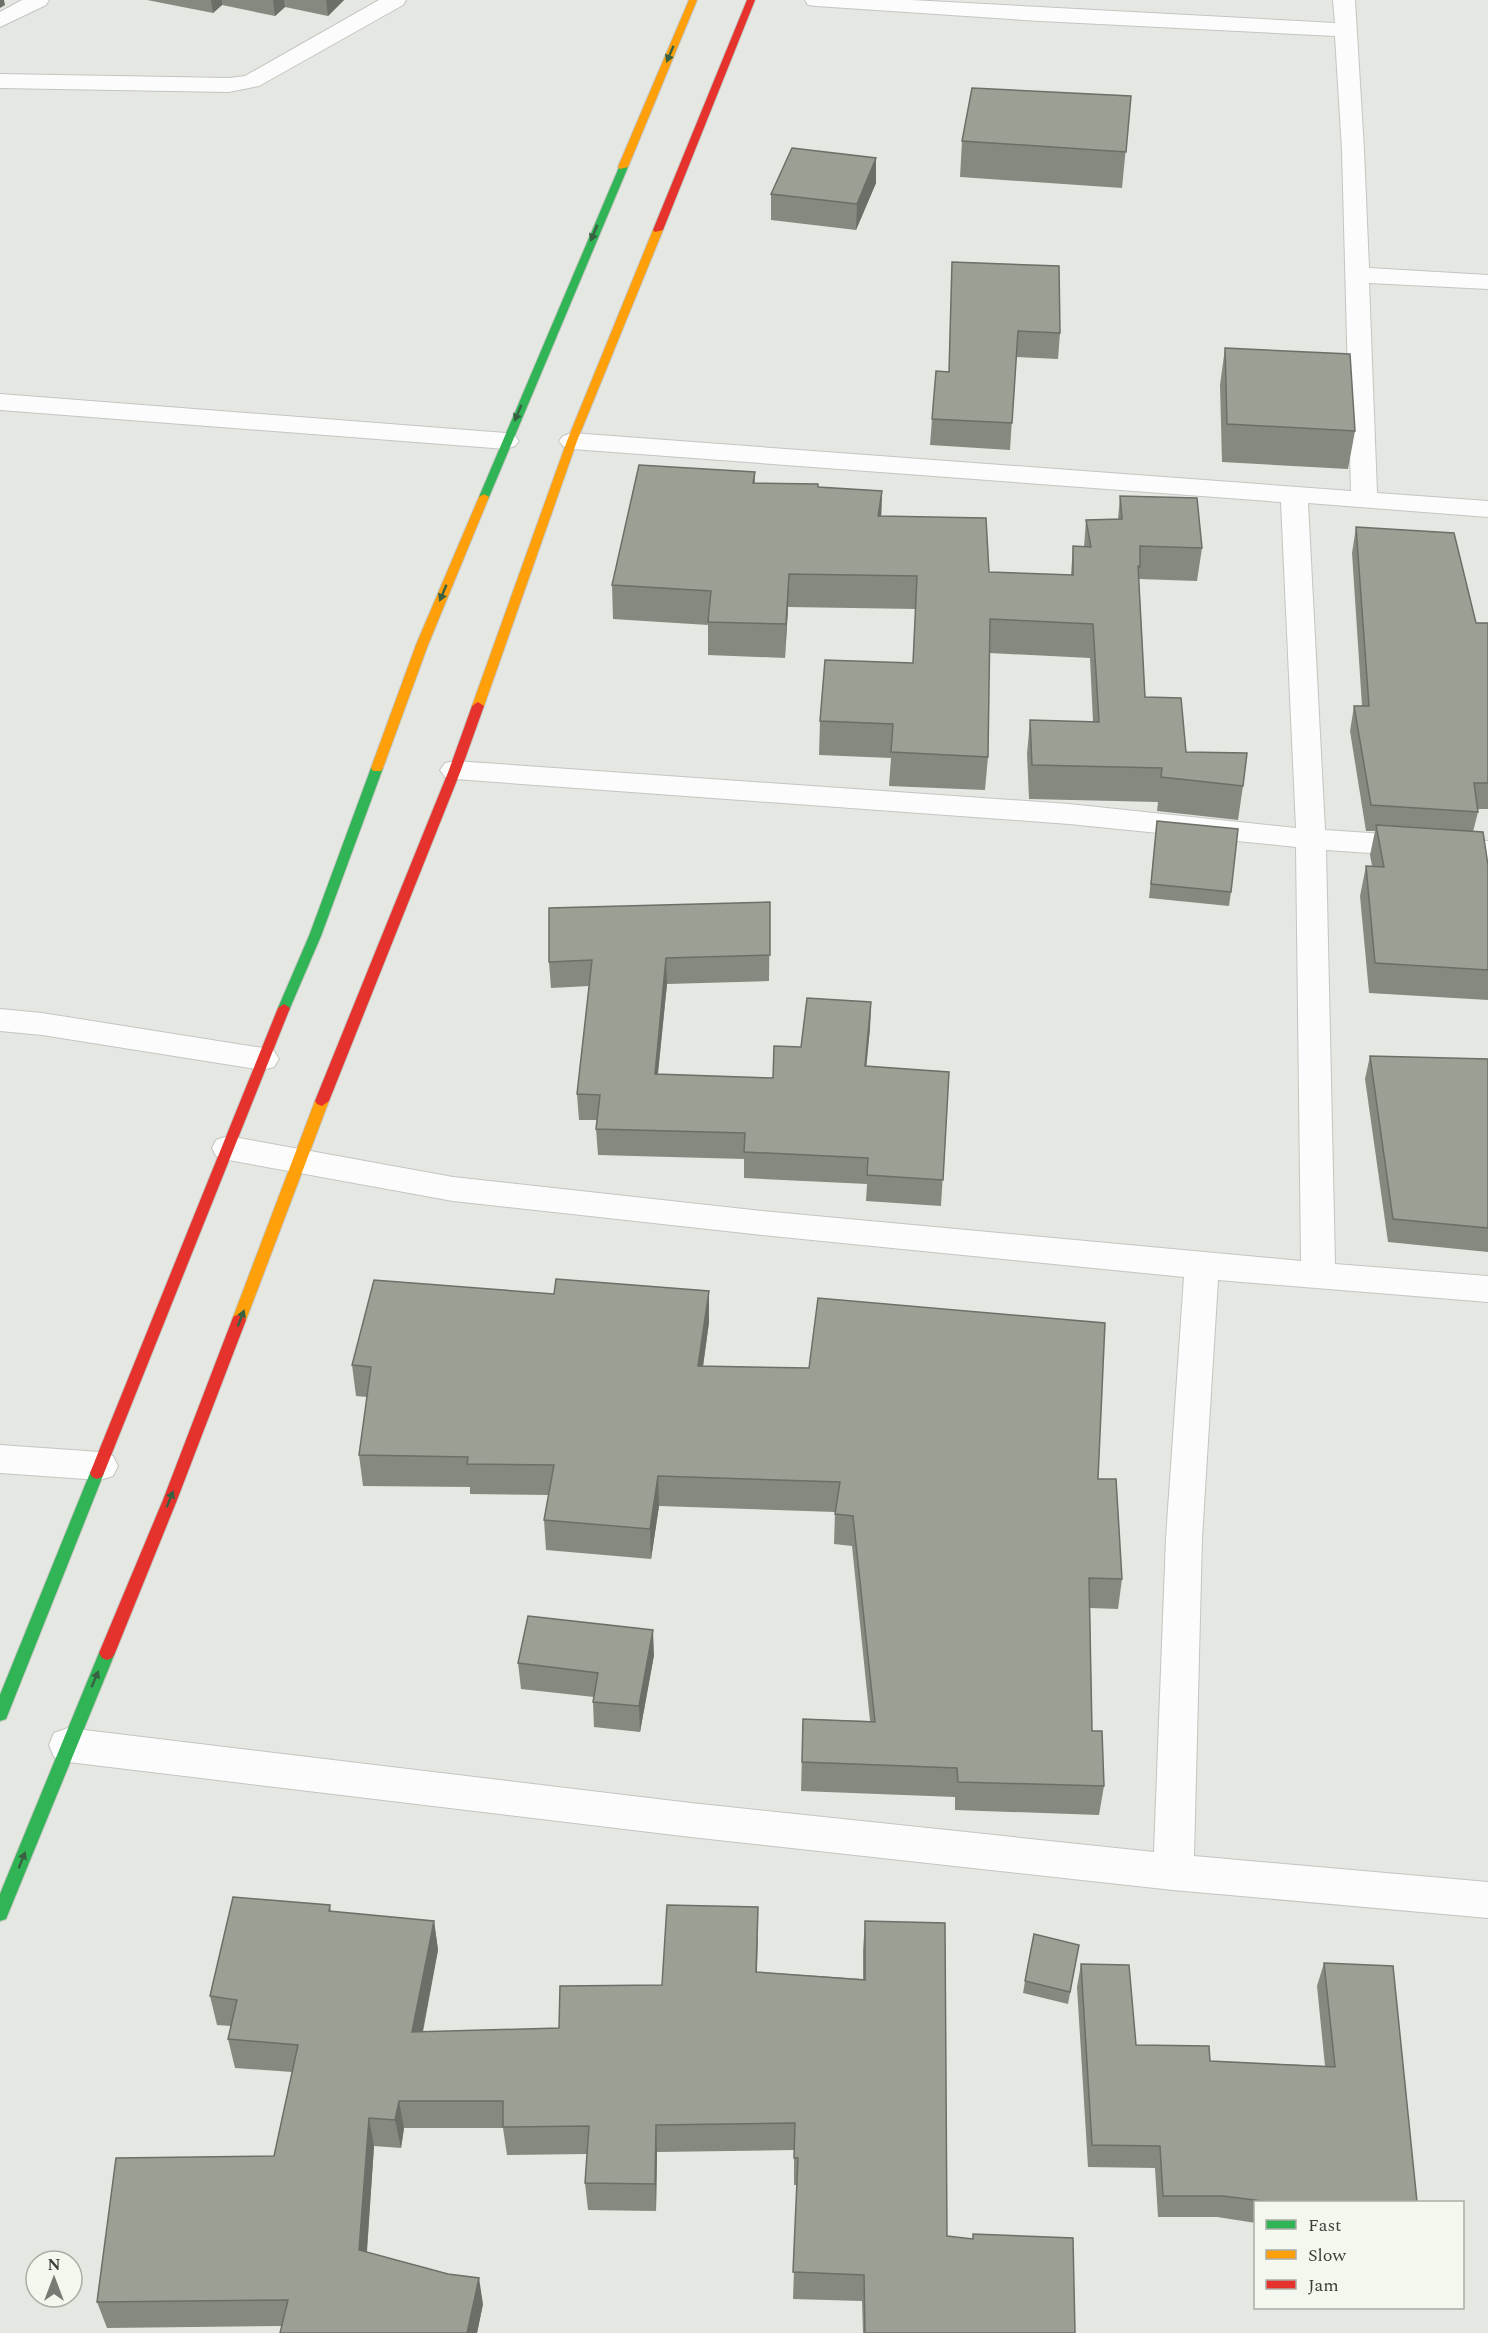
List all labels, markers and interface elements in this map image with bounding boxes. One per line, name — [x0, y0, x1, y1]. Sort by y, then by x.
one-way arrow — [665, 45, 674, 63]
one-way arrow — [589, 225, 599, 243]
one-way arrow — [513, 404, 522, 422]
one-way arrow — [438, 584, 447, 602]
one-way arrow — [236, 1308, 246, 1326]
one-way arrow — [165, 1490, 175, 1508]
one-way arrow — [90, 1670, 100, 1688]
one-way arrow — [18, 1851, 27, 1869]
legend — [1254, 2201, 1464, 2309]
text: Fast — [1308, 2212, 1341, 2239]
text: Slow — [1308, 2242, 1347, 2269]
north arrow — [24, 2249, 84, 2309]
text: N — [47, 2253, 61, 2277]
text: Jam — [1308, 2272, 1339, 2299]

